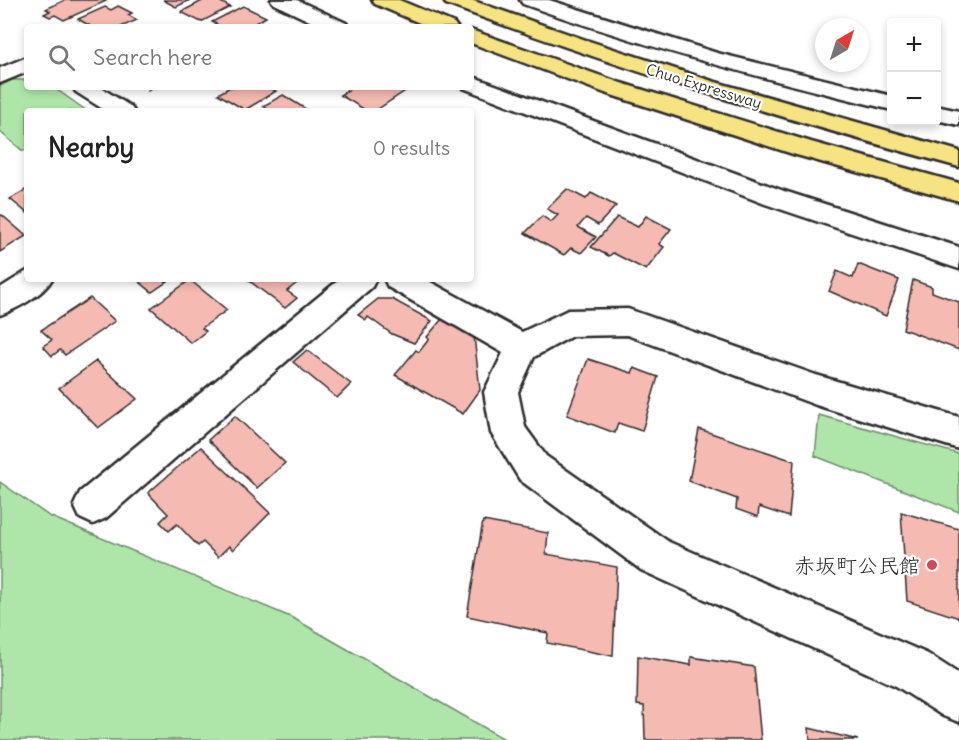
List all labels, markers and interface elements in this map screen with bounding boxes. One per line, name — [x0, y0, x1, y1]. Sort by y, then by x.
north arrow — [815, 18, 869, 72]
map controls — [887, 18, 941, 126]
button: + — [887, 18, 941, 72]
search box — [24, 24, 474, 90]
icon: search — [45, 41, 78, 74]
text: Search here — [93, 43, 212, 71]
street label: Chuo Expressway — [644, 59, 764, 113]
button: − — [887, 72, 941, 126]
text: Nearby — [48, 131, 134, 164]
text: 0 results — [373, 135, 450, 160]
place label: 赤坂町公民館 — [794, 552, 920, 579]
marker: 赤坂町公民館 — [925, 558, 939, 572]

